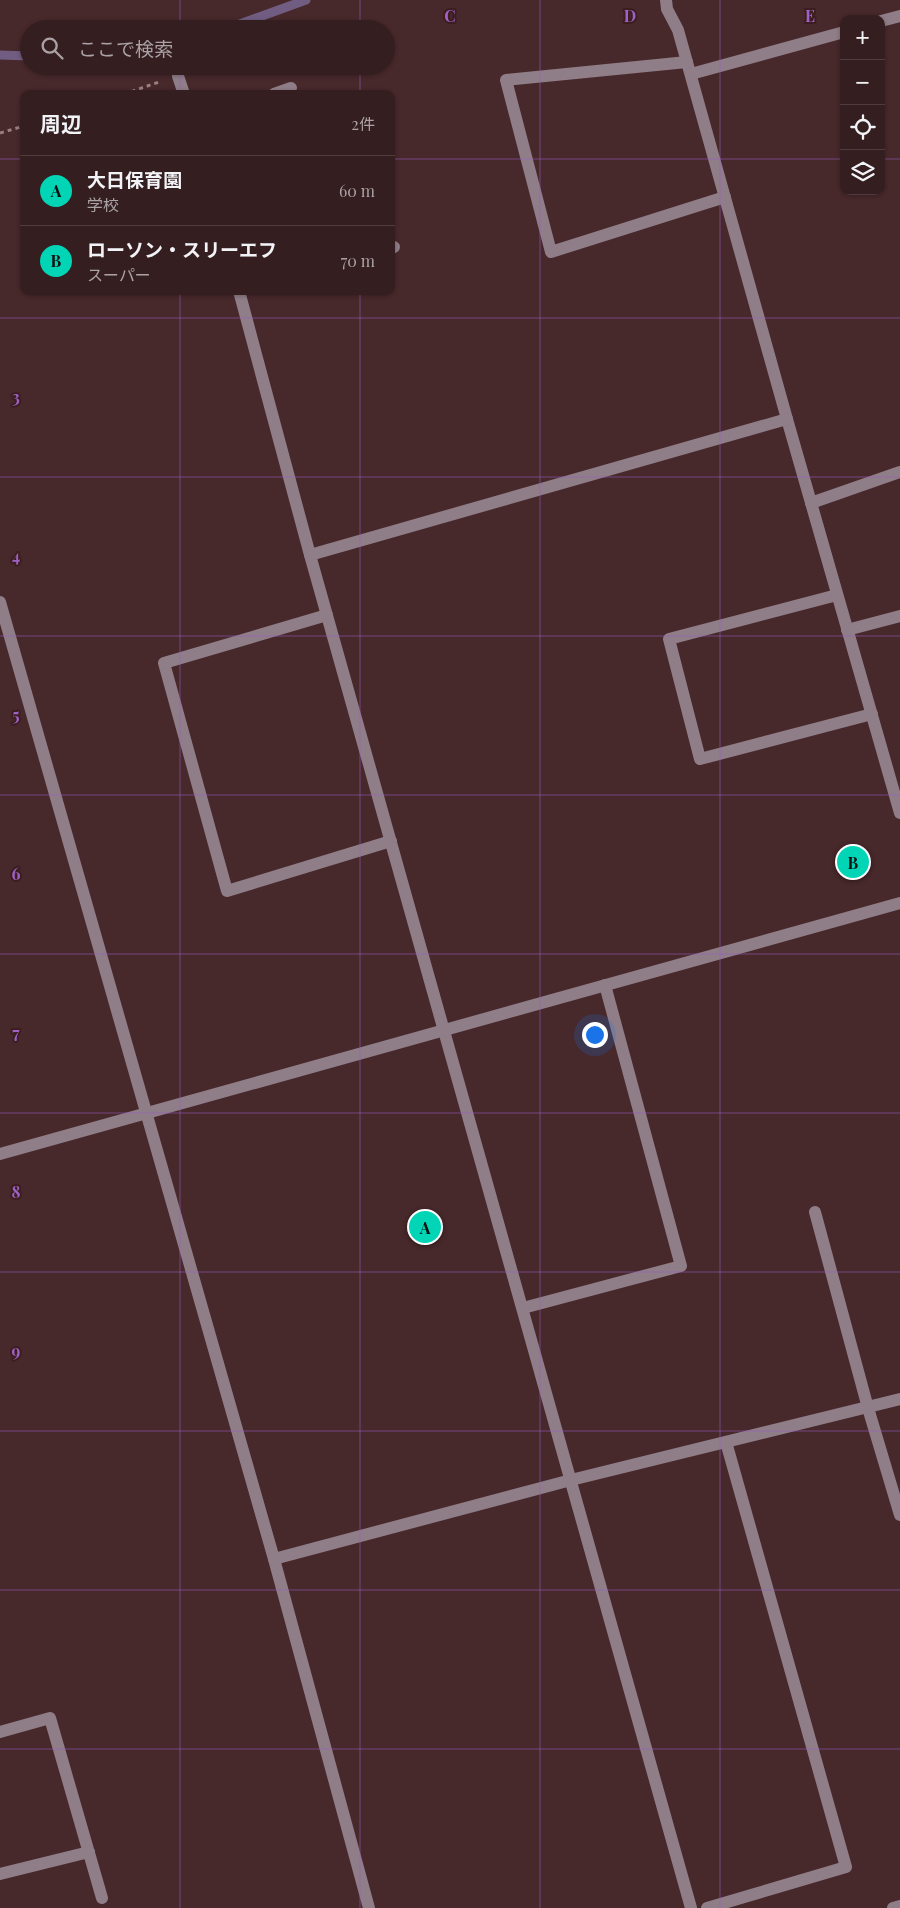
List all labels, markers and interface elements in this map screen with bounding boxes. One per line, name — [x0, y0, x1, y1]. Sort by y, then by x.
text: C — [444, 5, 456, 26]
text: D — [624, 5, 636, 26]
text: E — [805, 5, 815, 26]
map controls — [840, 15, 885, 195]
button: + — [840, 15, 885, 60]
search box — [20, 20, 395, 75]
icon: search — [38, 34, 66, 62]
text: ここで検索 — [78, 35, 173, 61]
button: − — [840, 60, 885, 105]
button: locate — [840, 105, 885, 150]
text: 周辺 — [40, 109, 82, 137]
text: 2件 — [351, 113, 375, 134]
button: layers — [840, 150, 885, 195]
text: 大日保育園 — [87, 166, 182, 192]
text: A — [51, 180, 61, 201]
text: 60 m — [339, 180, 375, 201]
text: 学校 — [87, 194, 119, 215]
text: ローソン・スリーエフ — [87, 236, 277, 262]
text: B — [51, 250, 61, 271]
text: 70 m — [341, 250, 375, 271]
text: スーパー — [87, 264, 151, 285]
text: 3 — [12, 386, 20, 407]
text: 4 — [12, 545, 20, 566]
text: 5 — [12, 704, 20, 725]
pin: B — [837, 843, 869, 881]
text: 6 — [12, 863, 21, 884]
text: 7 — [12, 1022, 20, 1043]
your location — [582, 1022, 608, 1048]
text: 8 — [12, 1181, 21, 1202]
pin: A — [409, 1208, 441, 1246]
text: 9 — [12, 1340, 21, 1361]

